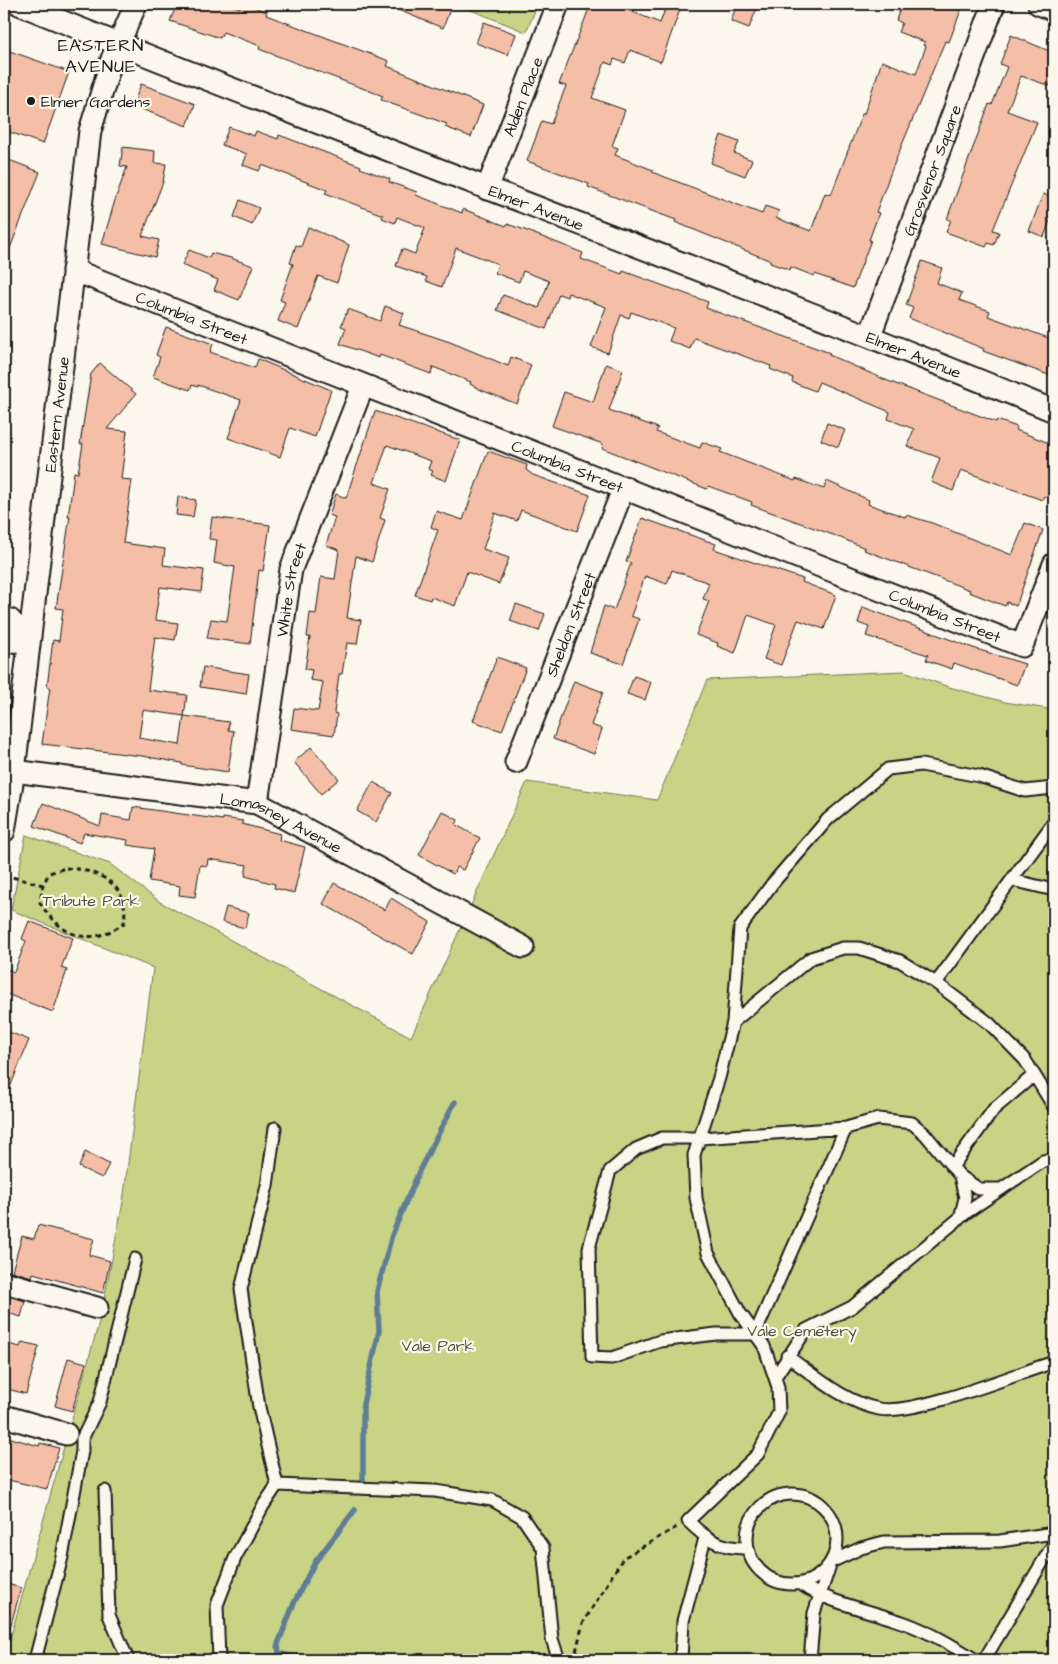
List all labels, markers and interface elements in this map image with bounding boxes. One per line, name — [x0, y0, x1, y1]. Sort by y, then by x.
district label: EASTERN AVENUE — [58, 33, 144, 79]
street label: Alden Place — [498, 54, 549, 140]
place label: Elmer Gardens — [41, 91, 150, 113]
marker: Elmer Gardens — [25, 95, 37, 107]
street label: Grosvenor Square — [898, 102, 967, 239]
street label: Elmer Avenue — [485, 180, 587, 236]
street label: Columbia Street — [132, 286, 251, 351]
street label: Elmer Avenue — [863, 326, 964, 384]
street label: Eastern Avenue — [40, 355, 75, 473]
street label: Columbia Street — [508, 435, 627, 499]
street label: White Street — [271, 539, 312, 639]
street label: Sheldon Street — [541, 569, 602, 680]
street label: Columbia Street — [886, 584, 1004, 649]
street label: Lomasney Avenue — [218, 788, 346, 859]
park label: Tribute Park — [43, 890, 140, 912]
park label: Vale Cemetery — [747, 1320, 857, 1343]
park label: Vale Park — [402, 1335, 475, 1357]

